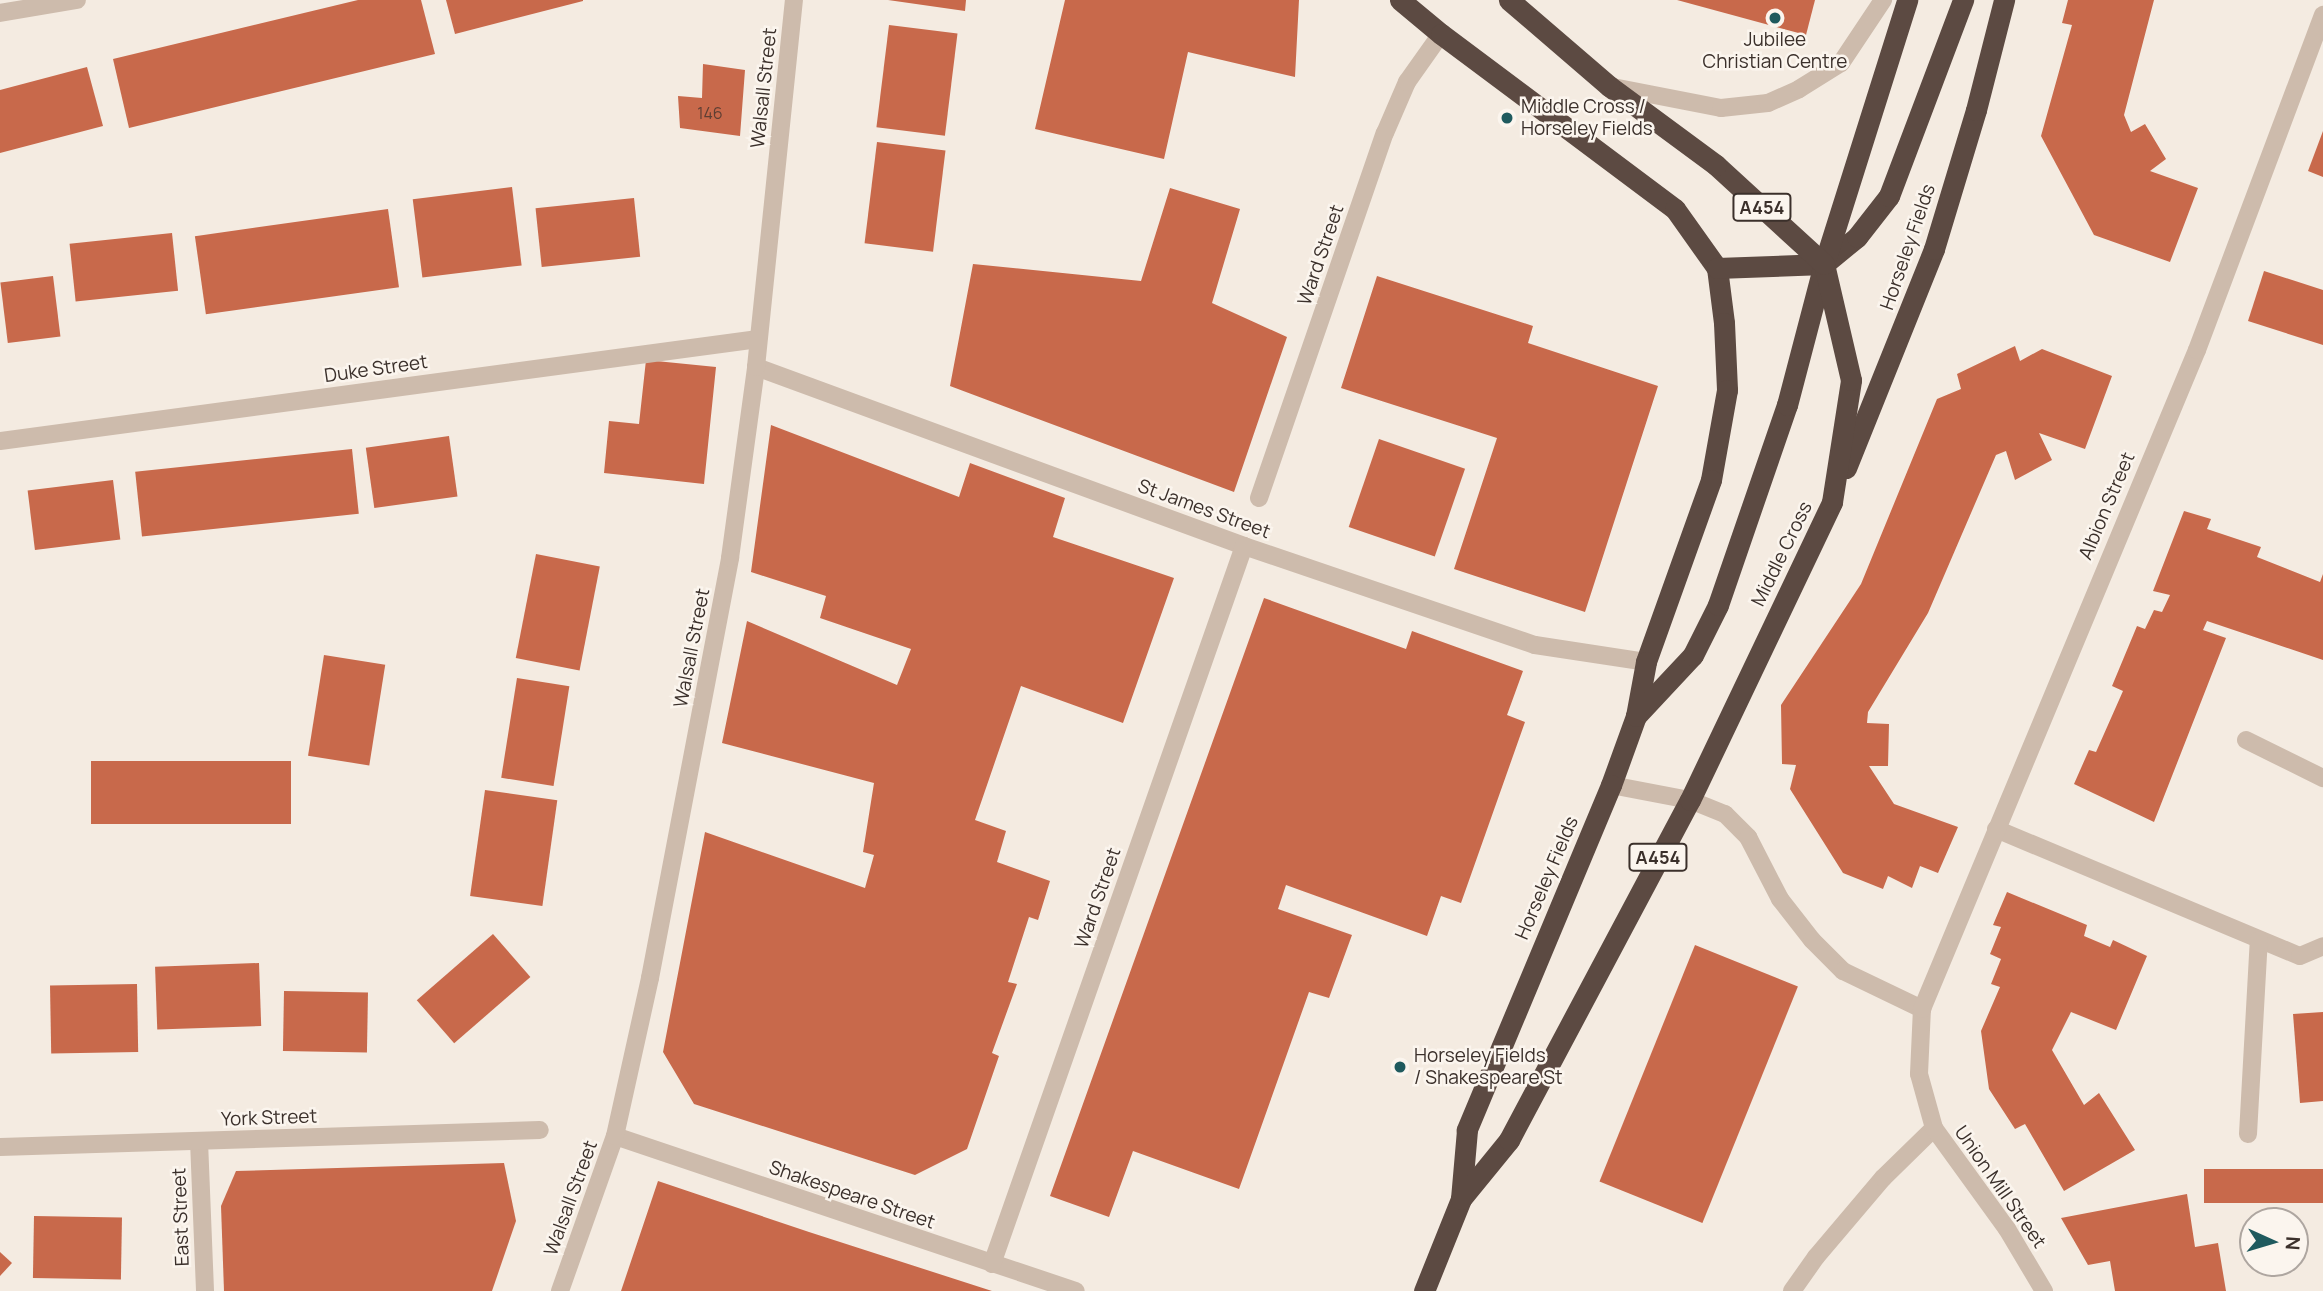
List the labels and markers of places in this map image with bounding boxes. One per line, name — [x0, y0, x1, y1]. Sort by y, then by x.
marker: Jubilee Christian Centre — [1767, 10, 1783, 26]
place label: Jubilee Christian Centre — [1703, 29, 1847, 73]
place label: Middle Cross / Horseley Fields — [1521, 96, 1653, 140]
marker: Middle Cross / Horseley Fields — [1499, 110, 1515, 126]
place label: Horseley Fields / Shakespeare St — [1414, 1045, 1563, 1089]
marker: Horseley Fields / Shakespeare St — [1392, 1059, 1408, 1075]

